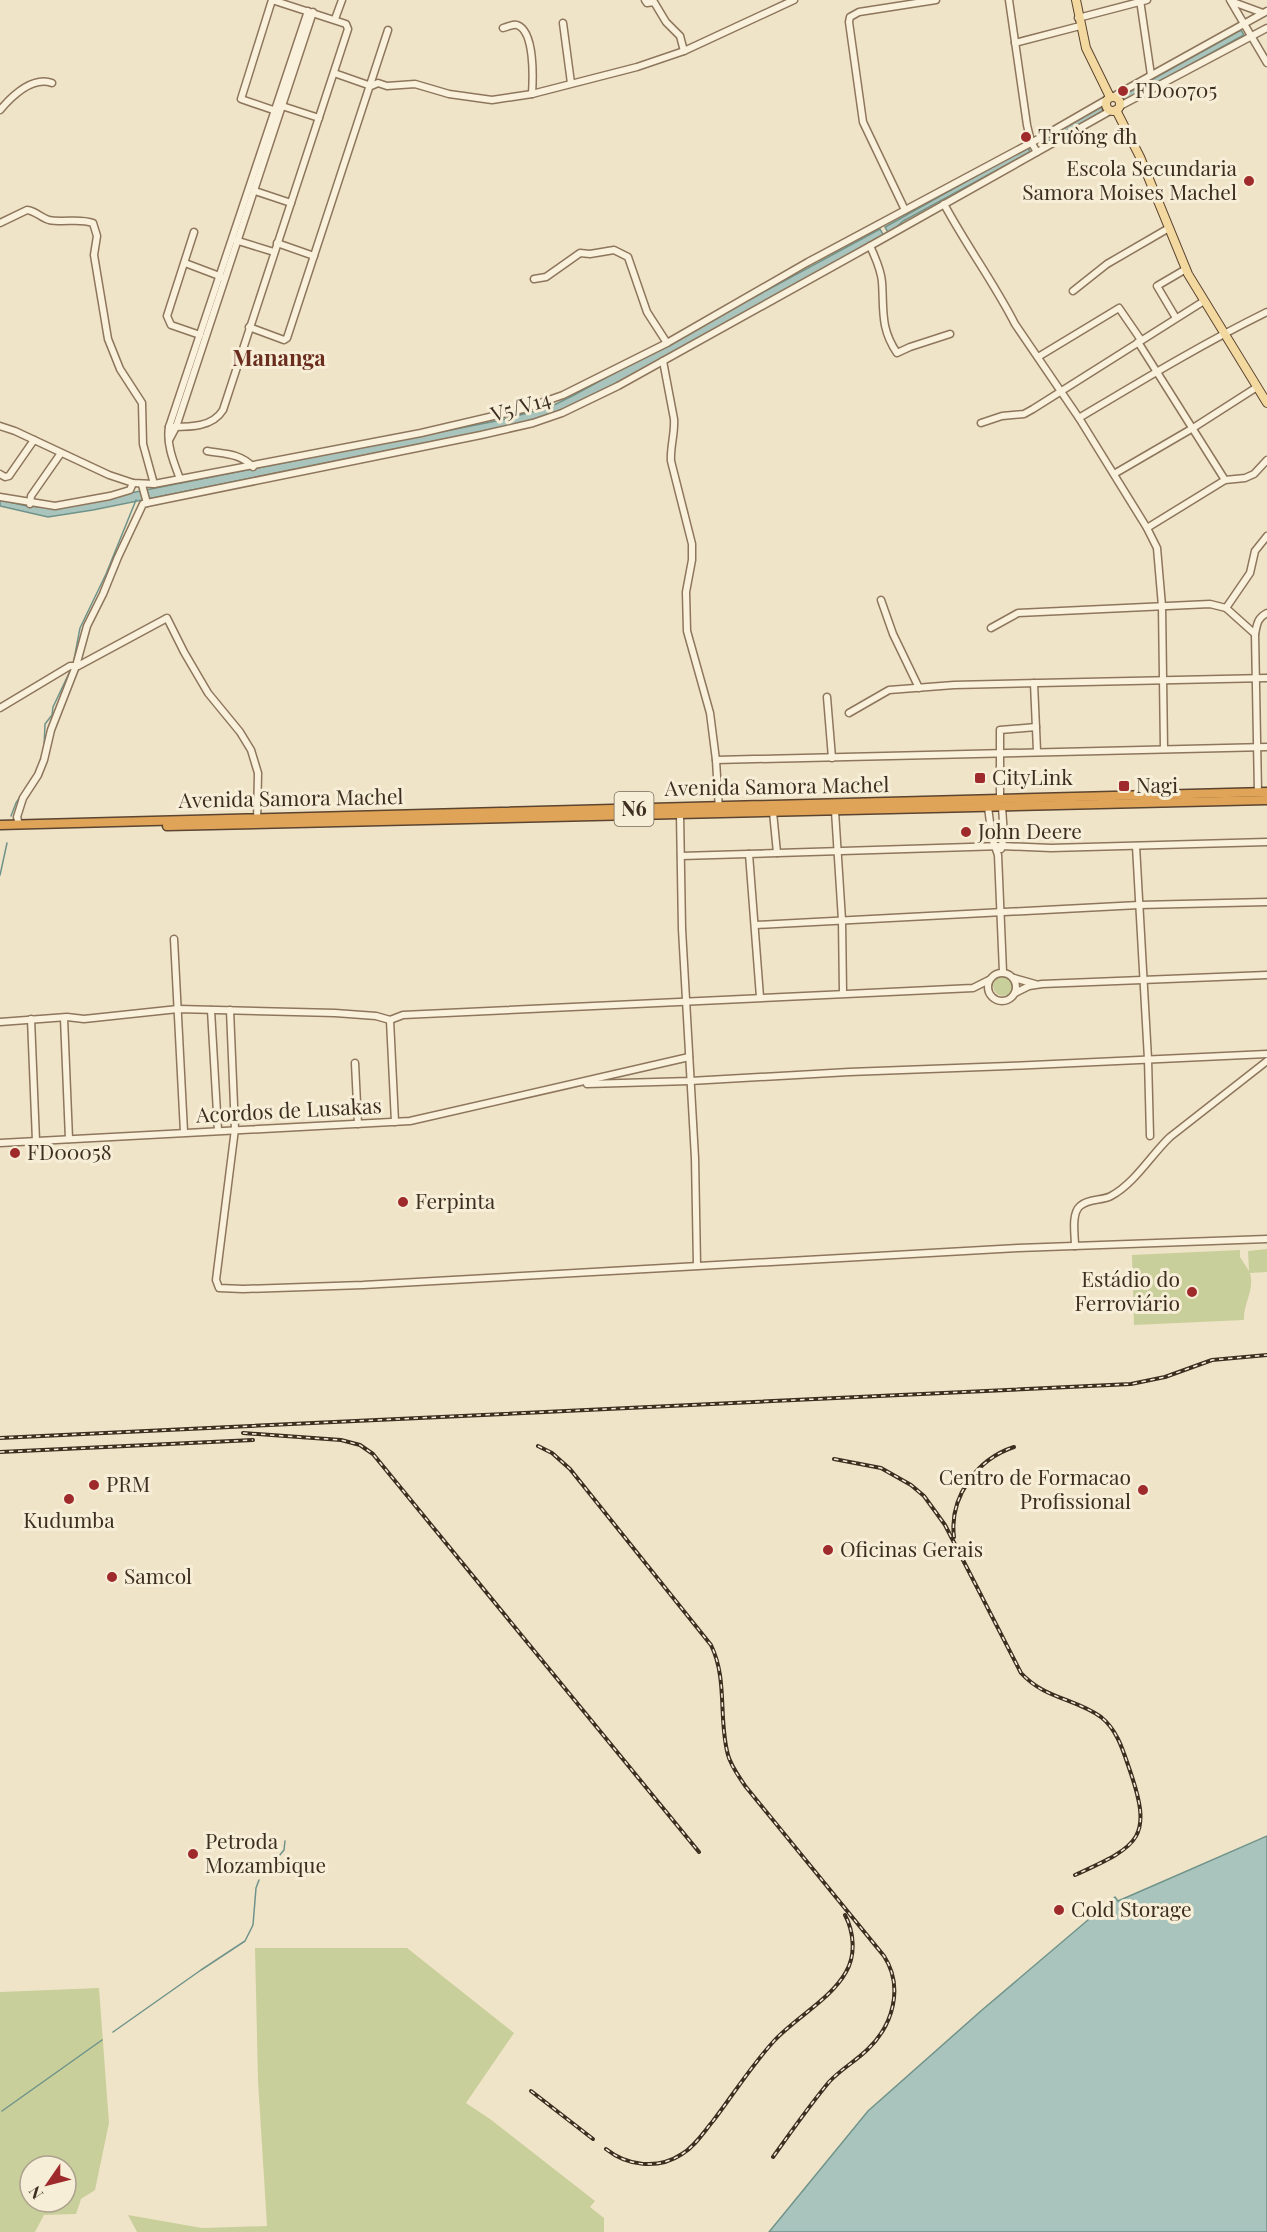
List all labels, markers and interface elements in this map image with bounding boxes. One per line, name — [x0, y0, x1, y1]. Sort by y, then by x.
place label: FD00705 — [1135, 75, 1217, 103]
marker: FD00705 — [1116, 84, 1130, 98]
place label: Trường đh — [1038, 121, 1138, 149]
marker: Trường đh — [1019, 130, 1033, 144]
place label: Escola Secundaria Samora Moises Machel — [1022, 153, 1238, 205]
marker: Escola Secundaria Samora Moises Machel — [1242, 174, 1256, 188]
district label: Mananga — [232, 342, 326, 372]
street label: V5/V14 — [486, 383, 554, 427]
place label: CityLink — [992, 762, 1073, 790]
street label: Avenida Samora Machel — [663, 769, 890, 801]
place label: Nagi — [1136, 770, 1178, 798]
marker: CityLink — [973, 771, 987, 785]
marker: Nagi — [1117, 779, 1131, 793]
street label: Avenida Samora Machel — [177, 781, 404, 813]
road number: N6 — [614, 792, 654, 826]
place label: John Deere — [977, 816, 1082, 844]
marker: John Deere — [959, 825, 973, 839]
street label: Acordos de Lusakas — [194, 1090, 382, 1128]
place label: FD00058 — [27, 1137, 112, 1165]
marker: FD00058 — [8, 1146, 22, 1160]
place label: Ferpinta — [415, 1186, 496, 1214]
marker: Ferpinta — [396, 1195, 410, 1209]
place label: Estádio do Ferroviário — [1074, 1264, 1180, 1316]
marker: Estádio do Ferroviário — [1185, 1285, 1199, 1299]
place label: Centro de Formacao Profissional — [939, 1462, 1131, 1514]
place label: PRM — [106, 1469, 150, 1497]
marker: PRM — [87, 1478, 101, 1492]
marker: Centro de Formacao Profissional — [1136, 1483, 1150, 1497]
marker: Kudumba — [62, 1492, 76, 1506]
place label: Kudumba — [23, 1505, 115, 1533]
place label: Oficinas Gerais — [840, 1534, 983, 1562]
marker: Oficinas Gerais — [821, 1543, 835, 1557]
place label: Samcol — [124, 1561, 192, 1589]
marker: Samcol — [105, 1570, 119, 1584]
place label: Petroda Mozambique — [205, 1826, 326, 1878]
marker: Petroda Mozambique — [186, 1847, 200, 1861]
place label: Cold Storage — [1071, 1894, 1192, 1922]
marker: Cold Storage — [1052, 1903, 1066, 1917]
north arrow — [18, 2154, 78, 2214]
text: N — [23, 2182, 47, 2204]

